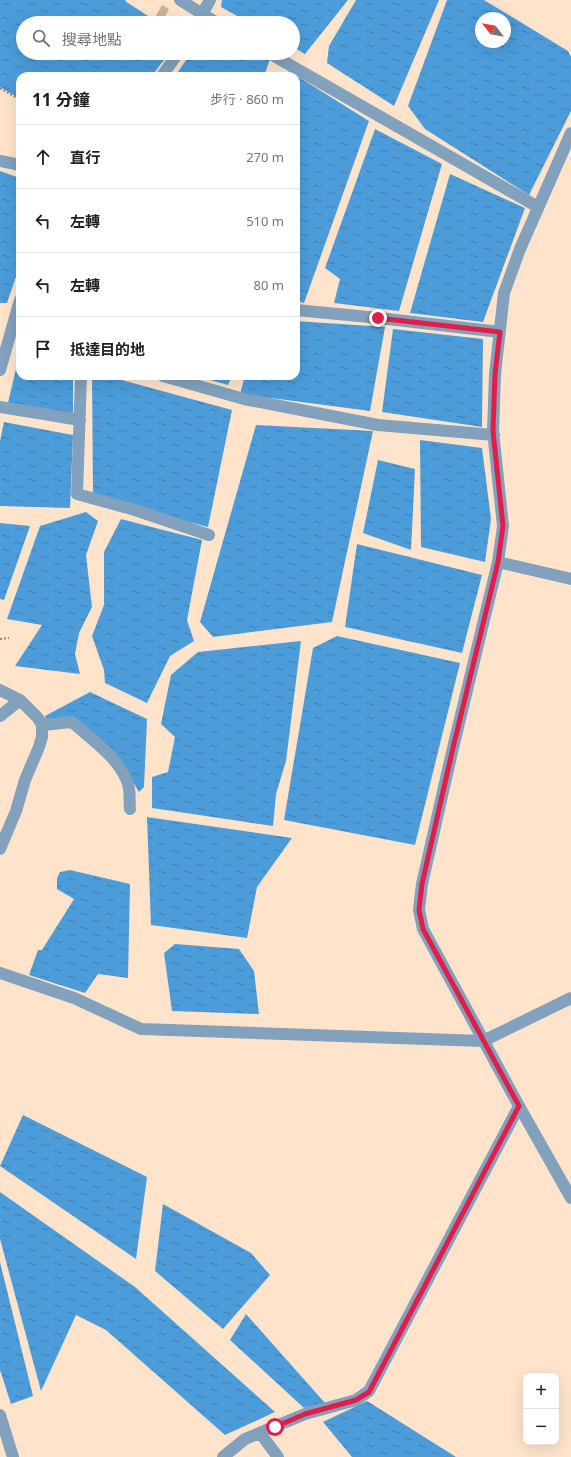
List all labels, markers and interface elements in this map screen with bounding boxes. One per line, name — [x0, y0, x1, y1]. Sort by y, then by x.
north arrow — [475, 12, 511, 48]
search box — [16, 16, 300, 60]
icon: search — [30, 27, 52, 49]
text: 搜尋地點 — [62, 29, 122, 49]
text: 11 分鐘 — [32, 88, 90, 111]
text: 步行 · 860 m — [210, 90, 284, 108]
icon: ahead — [32, 146, 54, 168]
text: 直行 — [70, 147, 100, 167]
text: 270 m — [246, 148, 284, 166]
icon: left — [32, 210, 54, 232]
text: 左轉 — [70, 211, 100, 231]
text: 510 m — [246, 212, 284, 230]
icon: left — [32, 274, 54, 296]
text: 左轉 — [70, 275, 100, 295]
text: 80 m — [254, 276, 284, 294]
route end — [369, 309, 387, 327]
icon: arrive — [32, 338, 54, 360]
text: 抵達目的地 — [70, 339, 145, 359]
map controls — [523, 1373, 559, 1445]
button: + — [523, 1373, 559, 1409]
button: − — [523, 1409, 559, 1445]
route start — [266, 1418, 284, 1436]

